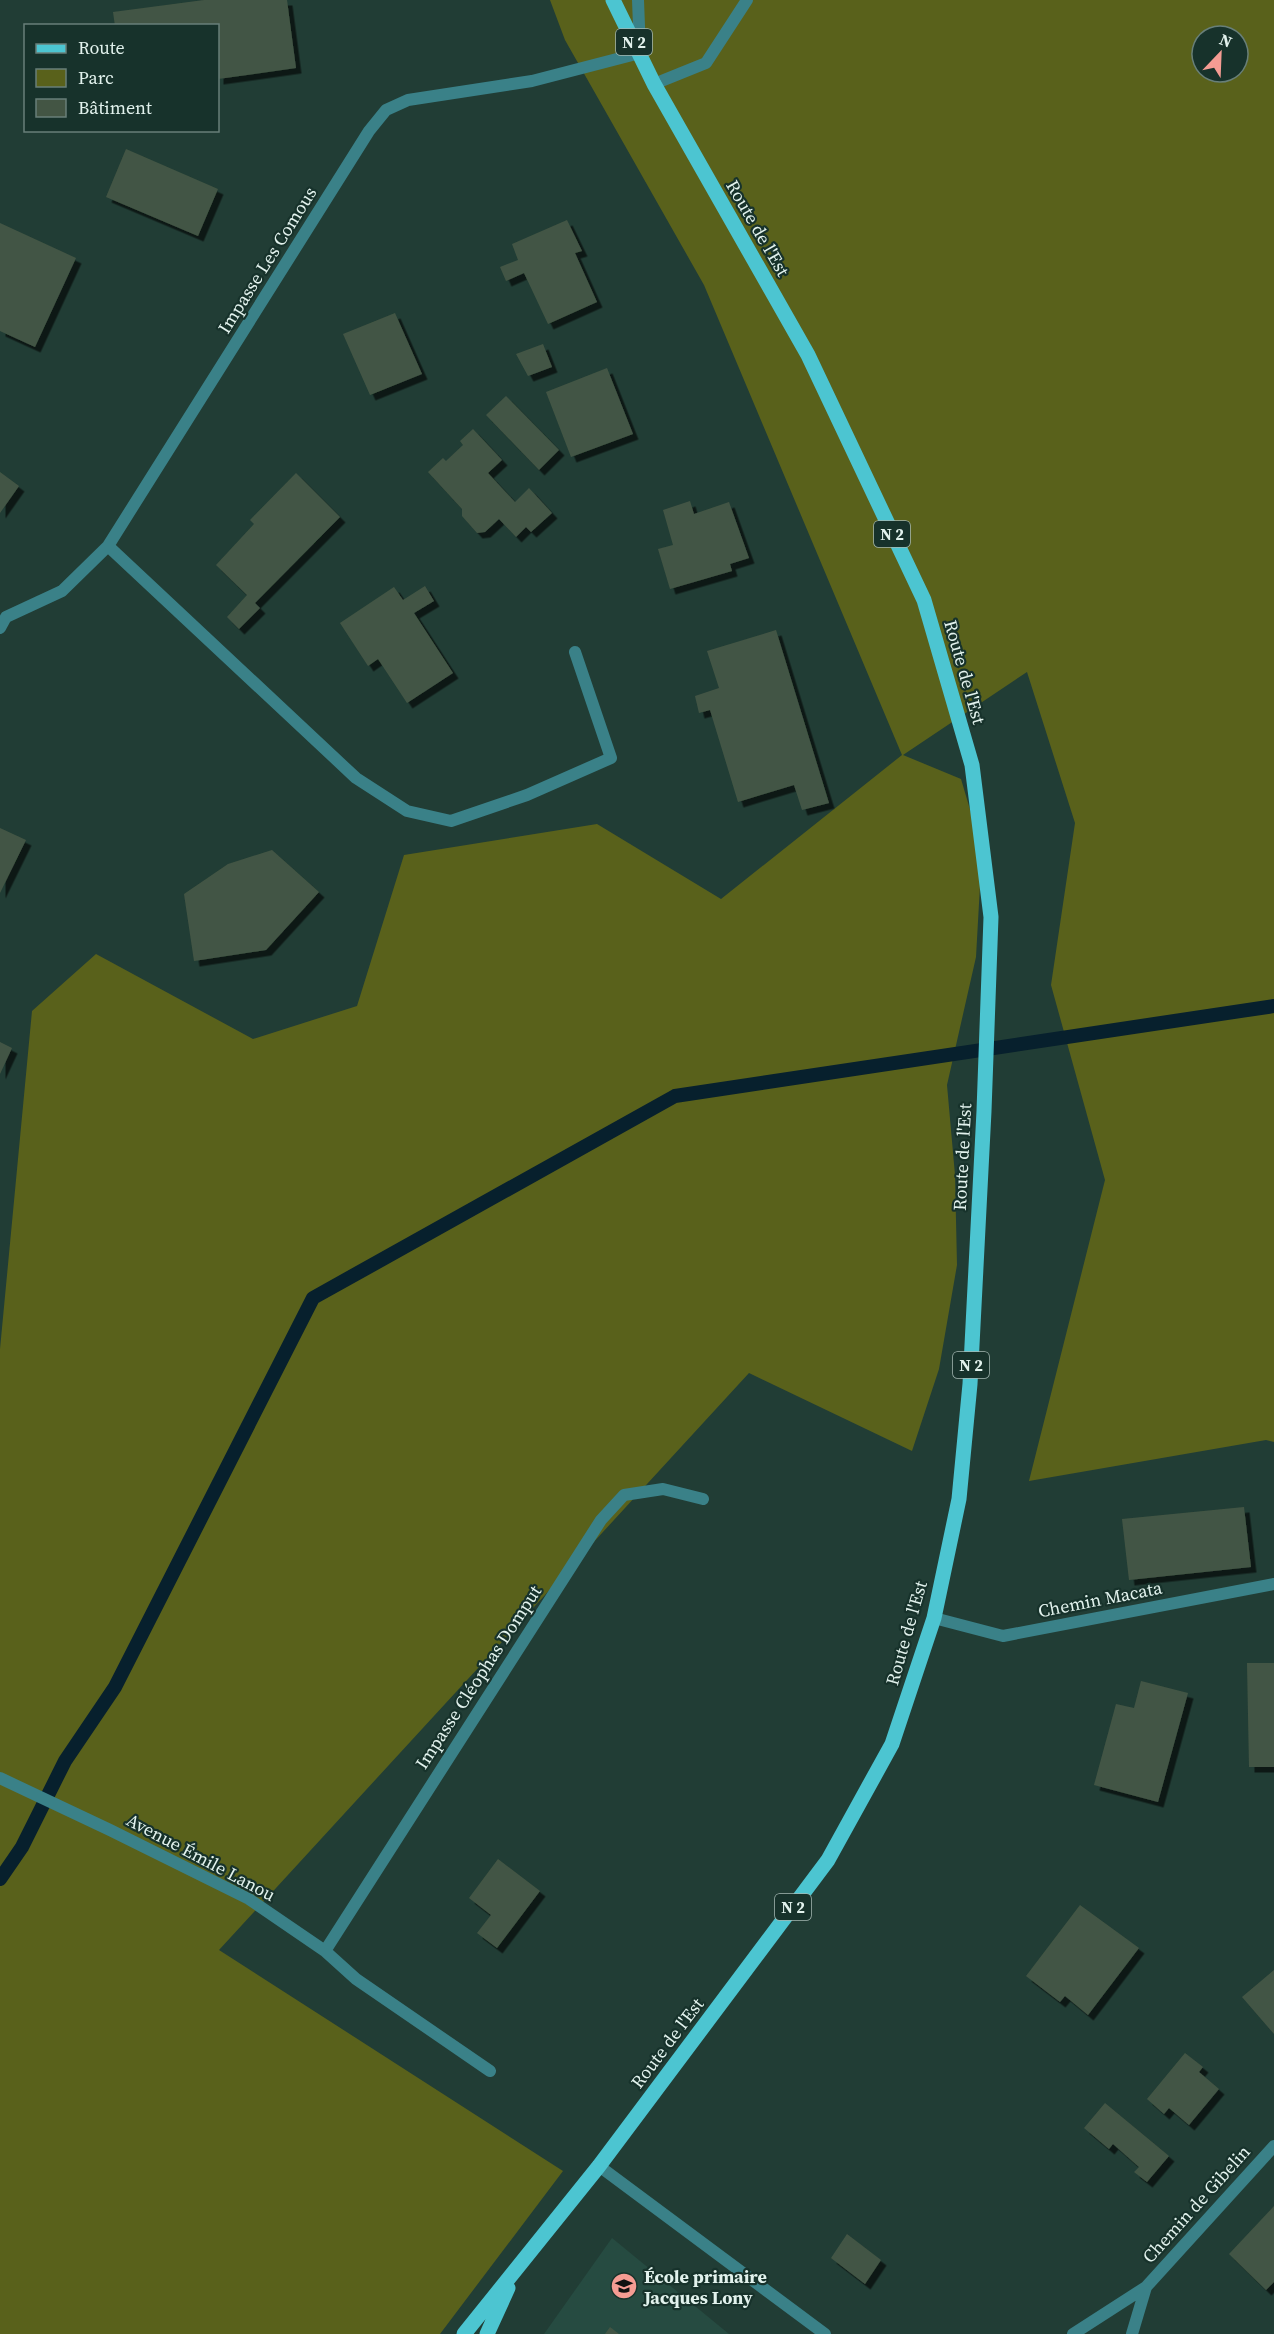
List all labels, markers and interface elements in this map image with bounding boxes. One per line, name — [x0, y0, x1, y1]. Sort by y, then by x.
legend — [24, 24, 219, 132]
north arrow — [1190, 24, 1250, 84]
text: N — [1216, 28, 1236, 53]
road number: N 2 — [616, 29, 652, 55]
text: Route — [78, 35, 125, 60]
text: Parc — [78, 65, 114, 90]
text: Bâtiment — [78, 95, 152, 120]
street label: Route de l'Est — [720, 175, 796, 281]
street label: Impasse Les Comous — [212, 182, 322, 338]
road number: N 2 — [874, 521, 910, 547]
street label: Route de l'Est — [938, 617, 992, 727]
street label: Route de l'Est — [947, 1103, 977, 1211]
road number: N 2 — [953, 1352, 989, 1378]
street label: Chemin Macata — [1036, 1575, 1165, 1623]
street label: Route de l'Est — [879, 1578, 933, 1688]
street label: Impasse Cléophas Domput — [409, 1580, 547, 1774]
street label: Avenue Émile Lanou — [122, 1807, 280, 1907]
road number: N 2 — [775, 1894, 811, 1920]
street label: Route de l'Est — [625, 1992, 709, 2093]
street label: Chemin de Gibelin — [1136, 2140, 1256, 2268]
place label: École primaire Jacques Lony — [643, 2264, 767, 2310]
school or university icon: École primaire Jacques Lony — [609, 2271, 639, 2301]

